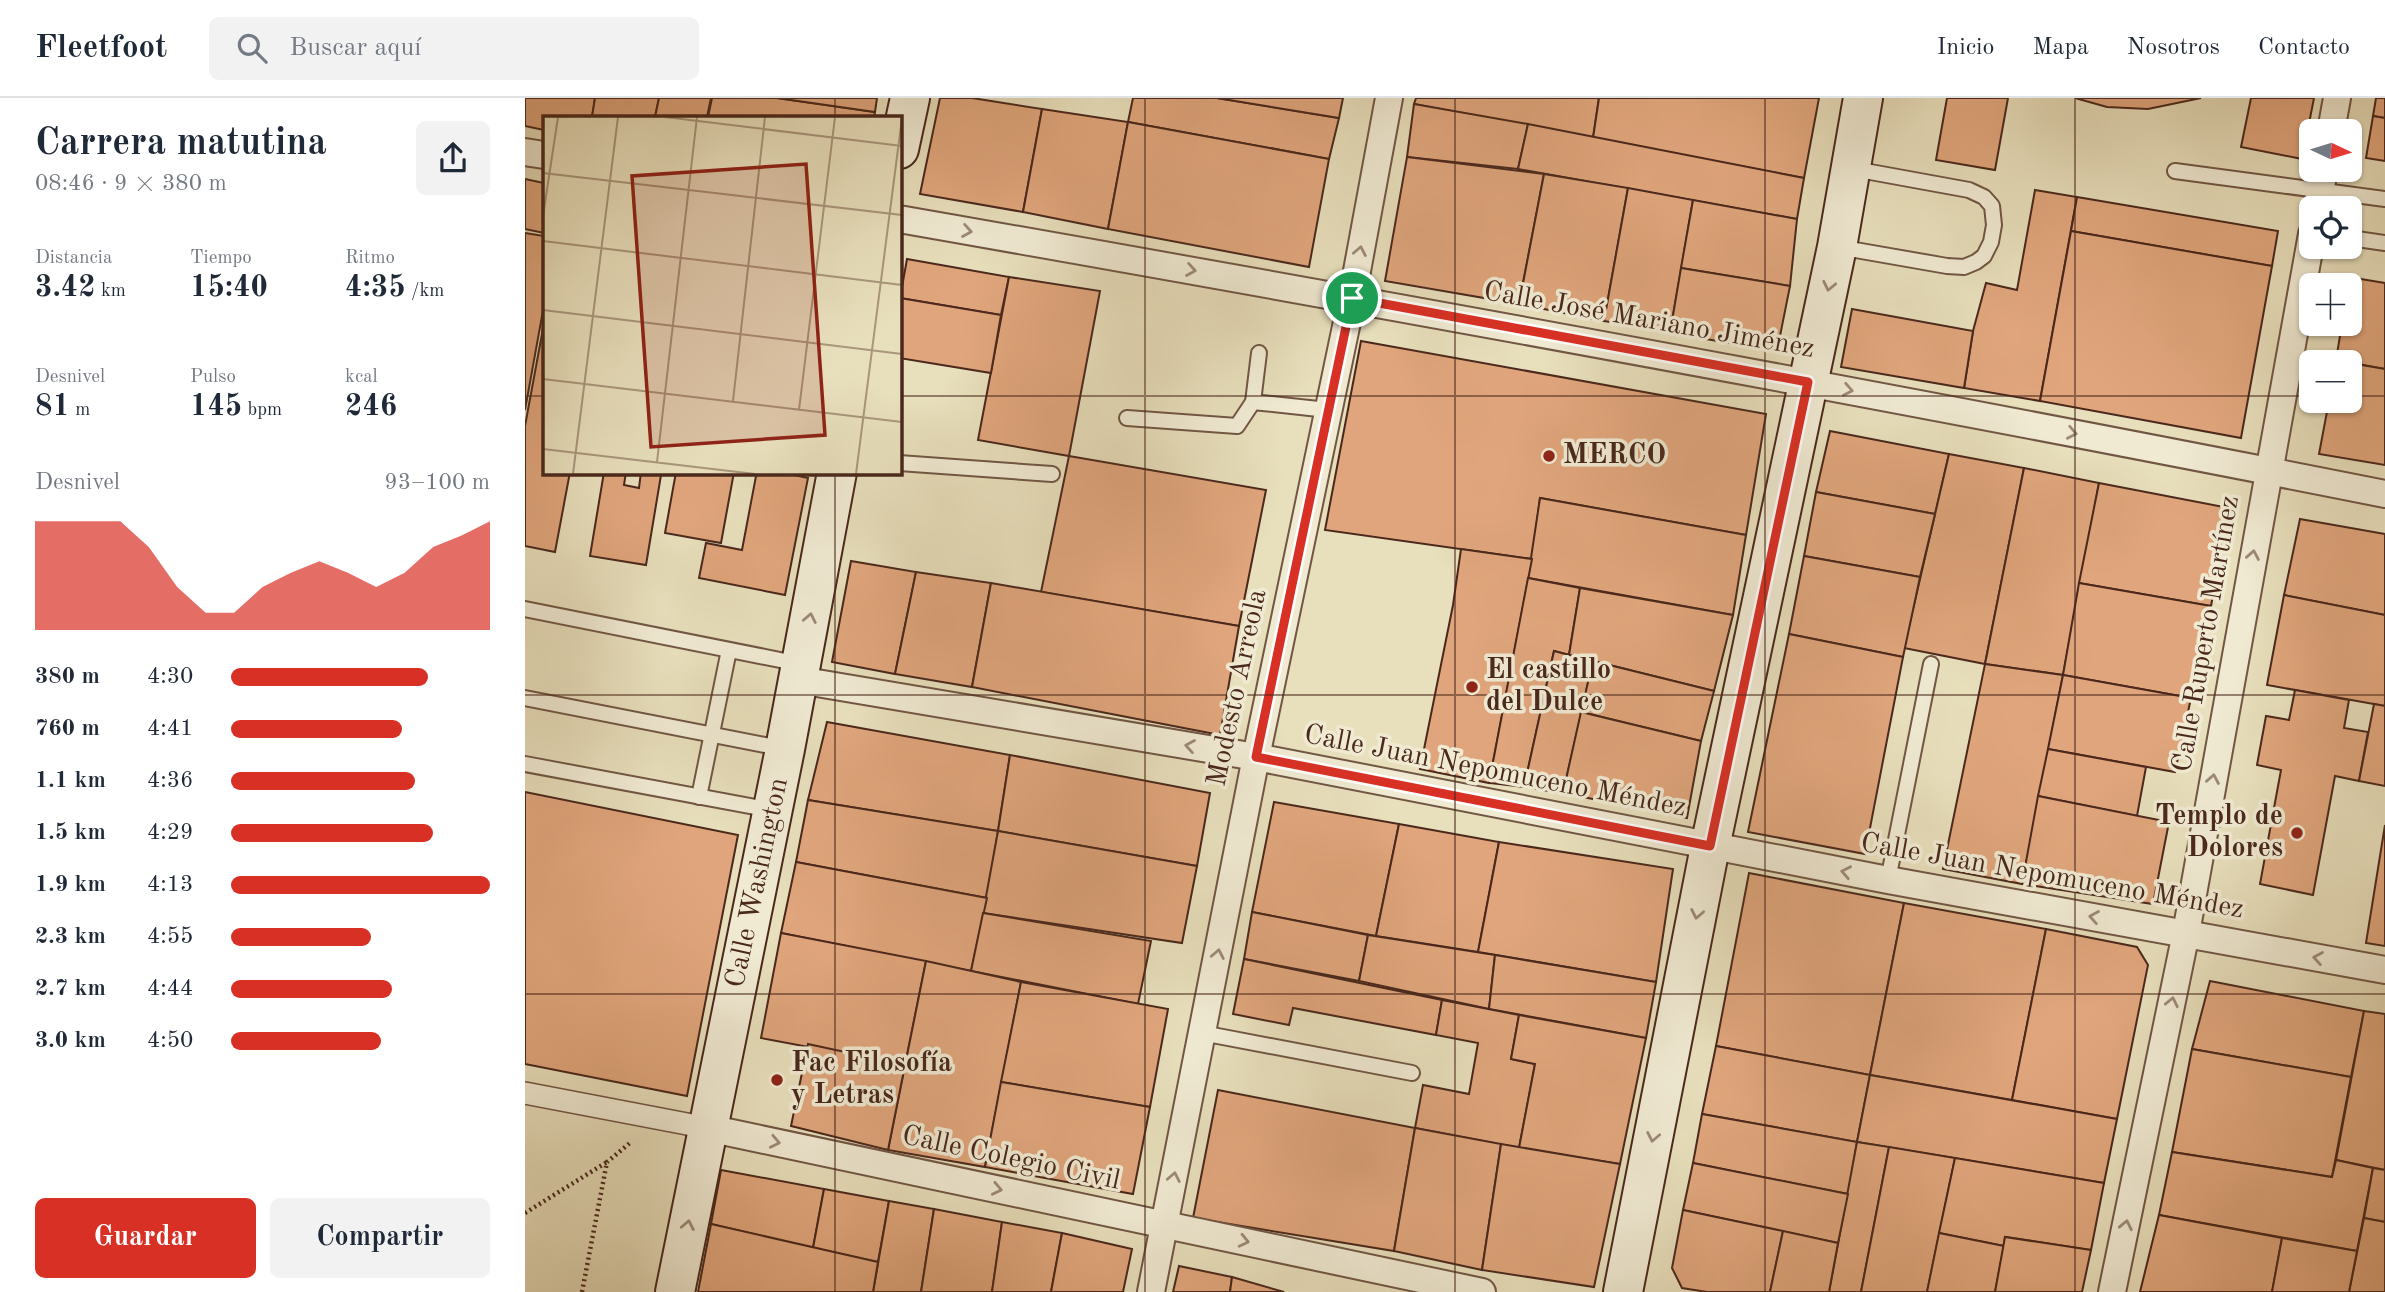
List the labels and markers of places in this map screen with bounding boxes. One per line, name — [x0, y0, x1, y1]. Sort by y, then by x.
pin — [1322, 268, 1382, 328]
place label: MERCO — [1563, 442, 1666, 470]
marker: MERCO — [1541, 448, 1557, 464]
place label: El castillo del Dulce — [1486, 657, 1611, 717]
marker: El castillo del Dulce — [1464, 679, 1480, 695]
place label: Templo de Dolores — [2155, 803, 2283, 863]
marker: Templo de Dolores — [2289, 825, 2305, 841]
place label: Fac Filosofía y Letras — [791, 1050, 952, 1110]
marker: Fac Filosofía y Letras — [769, 1072, 785, 1088]

